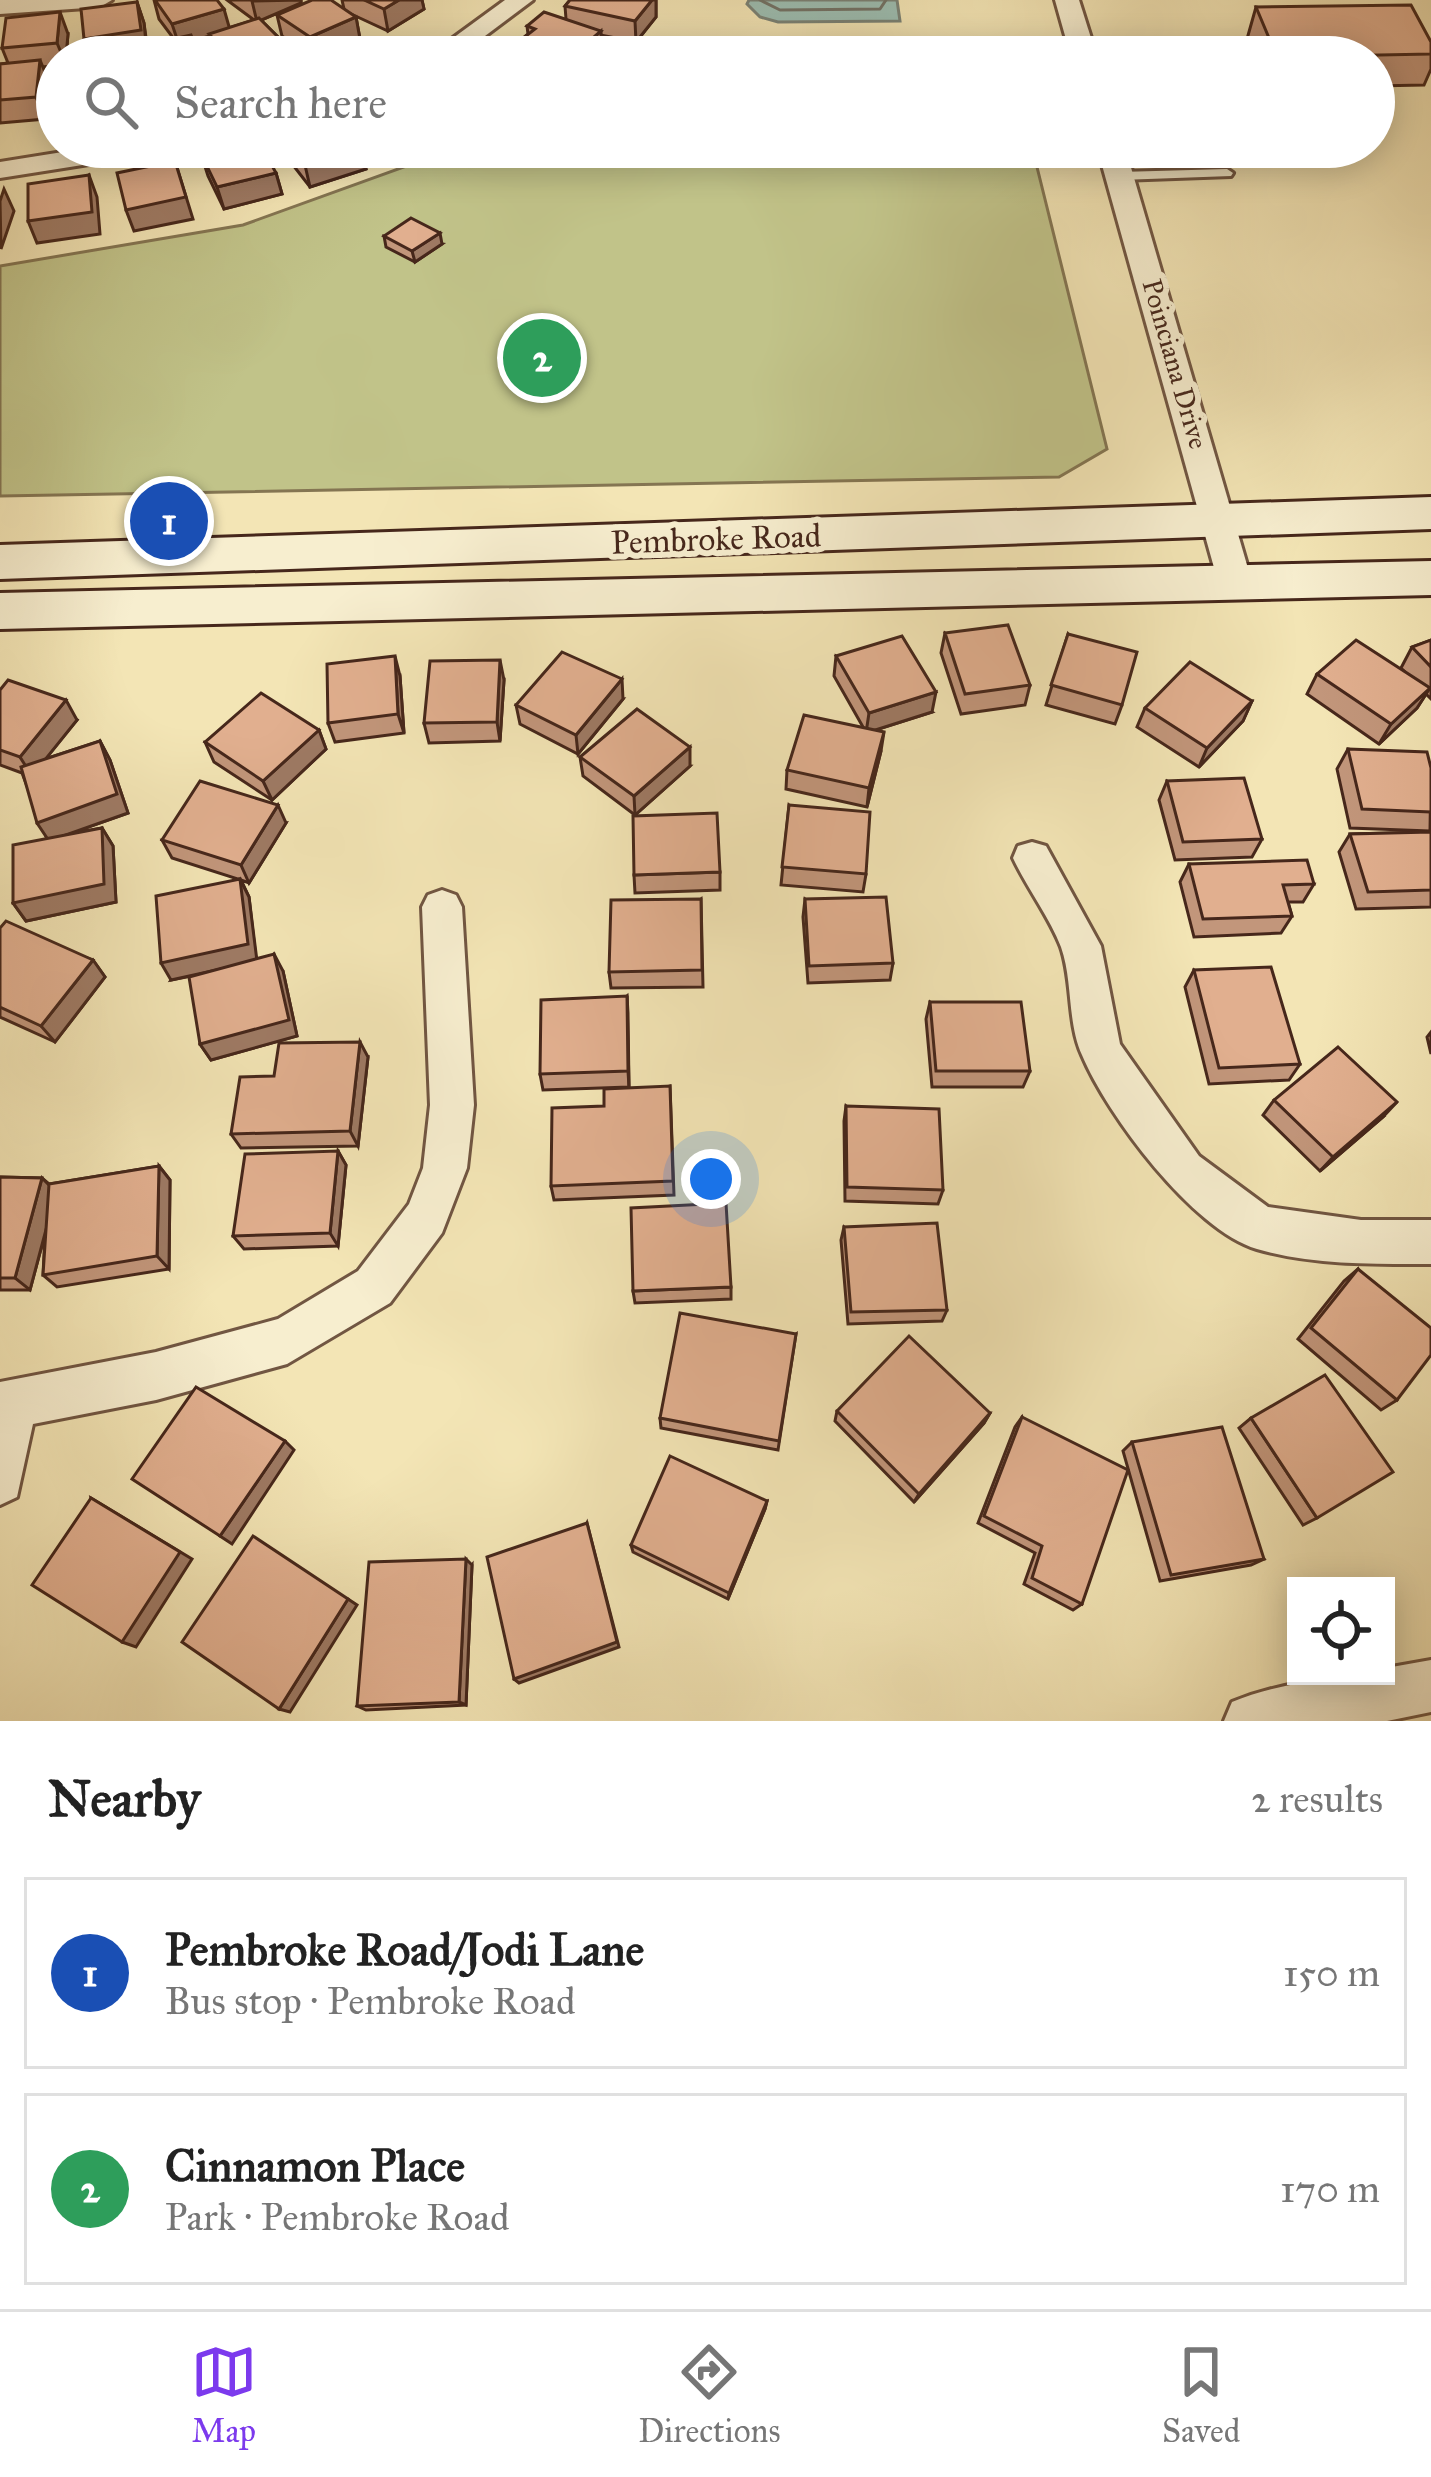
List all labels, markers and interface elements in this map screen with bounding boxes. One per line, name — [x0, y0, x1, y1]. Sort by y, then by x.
search box — [36, 36, 1395, 168]
icon: search — [78, 69, 144, 135]
text: Search here — [174, 75, 387, 130]
street label: Poinciana Drive — [1135, 275, 1215, 453]
pin: 2 — [503, 313, 581, 403]
pin: 1 — [130, 476, 208, 566]
street label: Pembroke Road — [610, 515, 822, 563]
your location — [681, 1149, 741, 1209]
map controls — [1287, 1577, 1395, 1685]
button: locate — [1287, 1577, 1395, 1685]
text: Nearby — [48, 1768, 200, 1830]
text: 2 results — [1251, 1775, 1383, 1823]
text: Pembroke Road/Jodi Lane — [165, 1922, 644, 1977]
text: 1 — [82, 1949, 98, 1997]
text: 150 m — [1283, 1949, 1380, 1997]
text: Bus stop · Pembroke Road — [165, 1977, 576, 2025]
text: Cinnamon Place — [165, 2138, 465, 2193]
text: 2 — [80, 2165, 100, 2213]
text: 170 m — [1280, 2165, 1380, 2213]
text: Park · Pembroke Road — [165, 2193, 509, 2241]
tab: Map — [191, 2339, 257, 2451]
tab: Directions — [638, 2339, 780, 2451]
tab: Saved — [1162, 2339, 1240, 2451]

